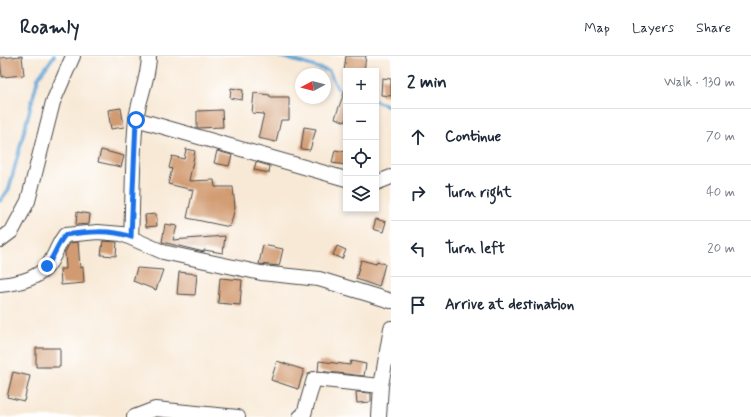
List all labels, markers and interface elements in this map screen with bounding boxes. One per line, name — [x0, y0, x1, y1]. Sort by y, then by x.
text: Roamly — [20, 15, 79, 40]
text: Map — [584, 19, 610, 37]
text: Layers — [632, 19, 674, 37]
text: Share — [696, 19, 731, 37]
north arrow — [295, 68, 331, 104]
map controls — [343, 68, 379, 212]
button: + — [343, 68, 379, 104]
text: 2 min — [407, 71, 447, 93]
text: Walk · 130 m — [664, 74, 735, 91]
button: − — [343, 104, 379, 140]
route start — [127, 111, 145, 129]
icon: ahead — [407, 126, 429, 148]
text: Continue — [445, 127, 501, 147]
text: 70 m — [706, 128, 735, 145]
button: locate — [343, 140, 379, 176]
button: layers — [343, 176, 379, 212]
icon: right — [407, 182, 429, 204]
text: Turn right — [445, 183, 512, 203]
text: 40 m — [706, 184, 735, 201]
icon: left — [407, 238, 429, 260]
text: Turn left — [445, 239, 505, 259]
text: 20 m — [707, 240, 735, 257]
route end — [38, 257, 56, 275]
icon: arrive — [407, 294, 429, 316]
text: Arrive at destination — [445, 295, 574, 315]

